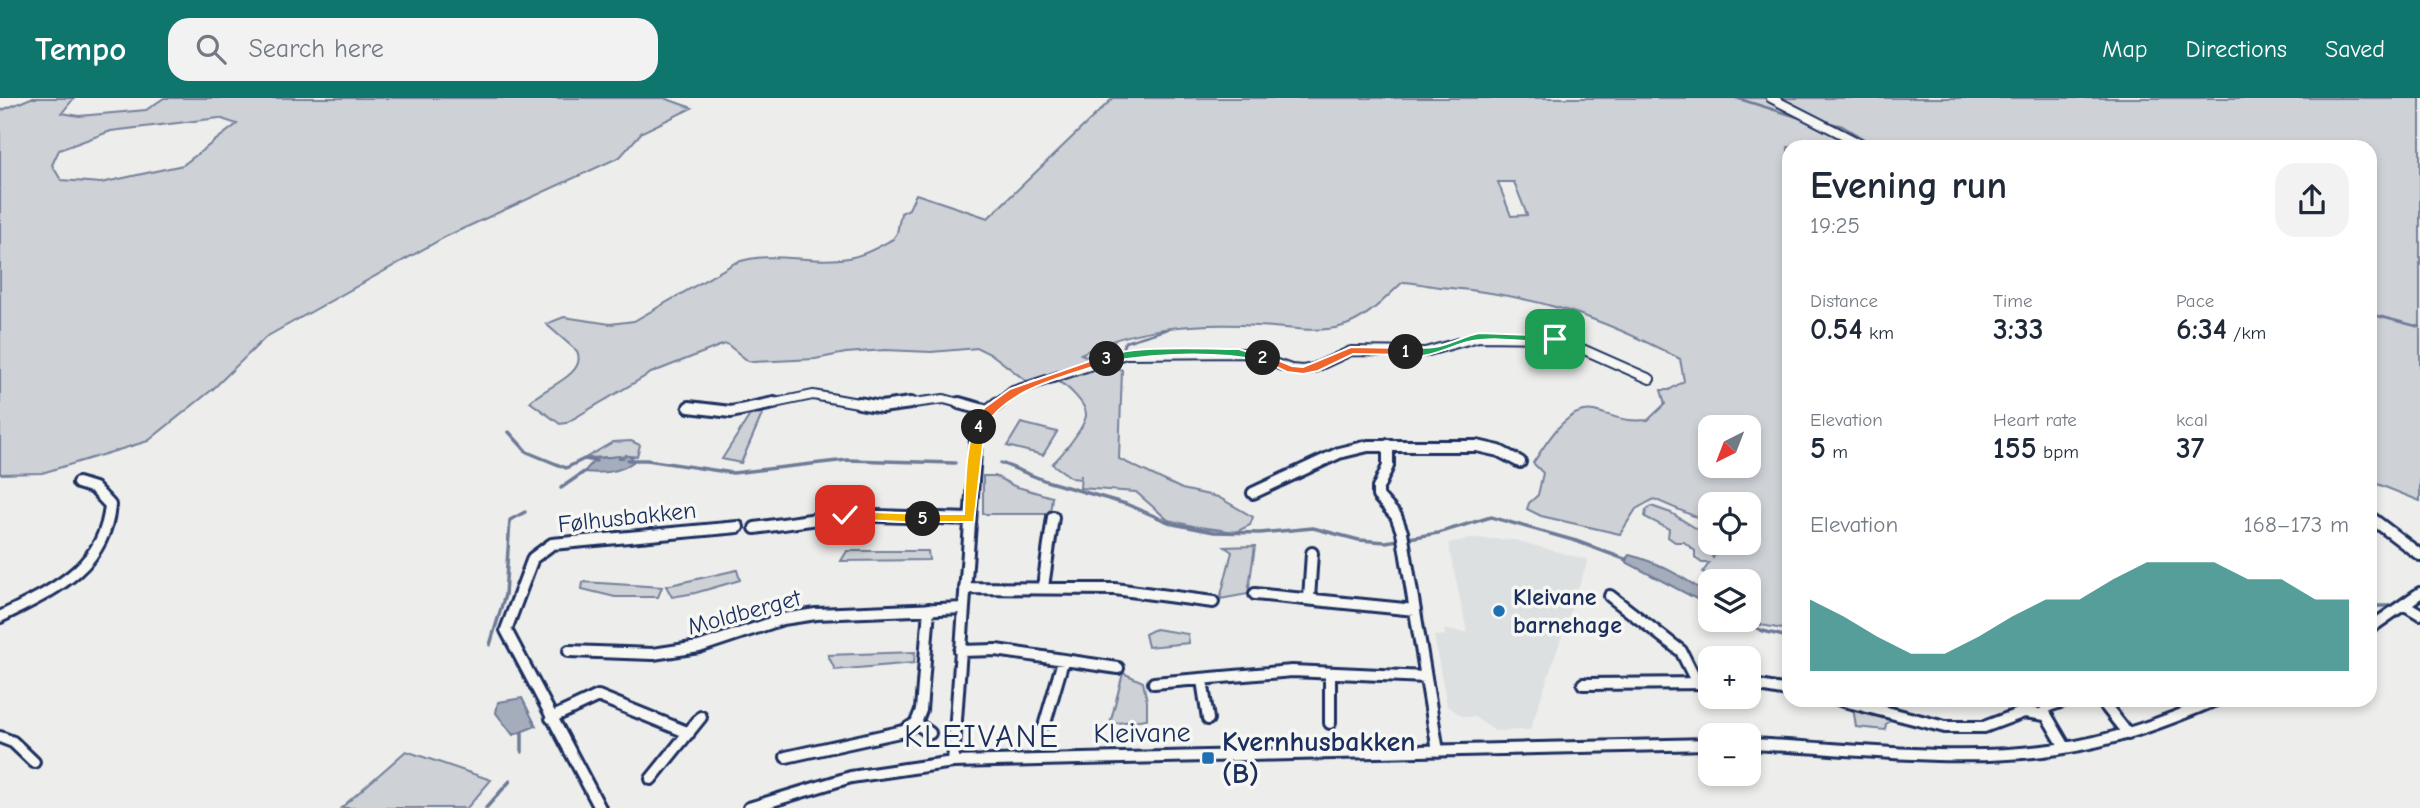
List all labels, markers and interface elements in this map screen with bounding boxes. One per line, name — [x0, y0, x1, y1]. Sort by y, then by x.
search box — [168, 18, 658, 81]
text: Tempo — [35, 30, 126, 68]
icon: search — [192, 30, 230, 68]
text: Search here — [248, 34, 384, 64]
text: Map — [2102, 35, 2148, 63]
text: Directions — [2186, 35, 2287, 63]
text: Saved — [2325, 35, 2385, 63]
button: share — [2275, 163, 2349, 237]
text: Evening run — [1810, 164, 2007, 208]
text: 19:25 — [1810, 212, 1860, 239]
text: Distance — [1810, 290, 1878, 312]
text: Time — [1993, 290, 2032, 312]
text: Pace — [2176, 290, 2214, 312]
pin — [1525, 309, 1585, 369]
text: 0.54 — [1810, 312, 1863, 347]
text: 3:33 — [1993, 312, 2044, 347]
text: 6:34 — [2176, 312, 2227, 347]
icon: arrive — [1536, 320, 1574, 358]
text: km — [1863, 322, 1894, 344]
text: /km — [2227, 322, 2266, 344]
pin: 1 — [1388, 334, 1424, 370]
text: 1 — [1402, 340, 1409, 362]
pin: 2 — [1246, 341, 1280, 376]
pin: 3 — [1090, 342, 1124, 376]
text: 2 — [1258, 346, 1267, 368]
text: 3 — [1102, 347, 1111, 369]
text: Elevation — [1810, 409, 1883, 431]
text: Heart rate — [1993, 409, 2077, 431]
text: kcal — [2176, 409, 2208, 431]
pin: 4 — [962, 410, 996, 444]
text: 4 — [974, 415, 983, 437]
north arrow — [1698, 415, 1760, 478]
map controls — [1698, 415, 1761, 786]
text: 5 — [1810, 431, 1826, 466]
text: 155 — [1993, 431, 2037, 466]
text: 37 — [2176, 431, 2204, 466]
text: m — [1826, 441, 1848, 463]
text: bpm — [2037, 441, 2079, 463]
pin — [815, 485, 875, 545]
button: locate — [1698, 492, 1761, 555]
street label: Følhusbakken — [557, 496, 697, 538]
icon: check — [826, 496, 864, 534]
pin: 5 — [906, 502, 940, 536]
text: 5 — [917, 507, 928, 529]
text: Elevation — [1810, 511, 1898, 538]
text: 168–173 m — [2243, 511, 2349, 538]
button: layers — [1698, 569, 1761, 632]
street label: Moldberget — [684, 583, 805, 641]
place label: Kleivane barnehage — [1513, 583, 1622, 639]
marker: Kleivane barnehage — [1491, 603, 1507, 619]
button: + — [1698, 646, 1761, 709]
street label: Kleivane — [1093, 716, 1191, 750]
district label: KLEIVANE — [904, 718, 1060, 755]
button: − — [1698, 723, 1761, 786]
place label: Kvernhusbakken (B) — [1222, 726, 1415, 790]
marker: Kvernhusbakken (B) — [1200, 750, 1216, 766]

